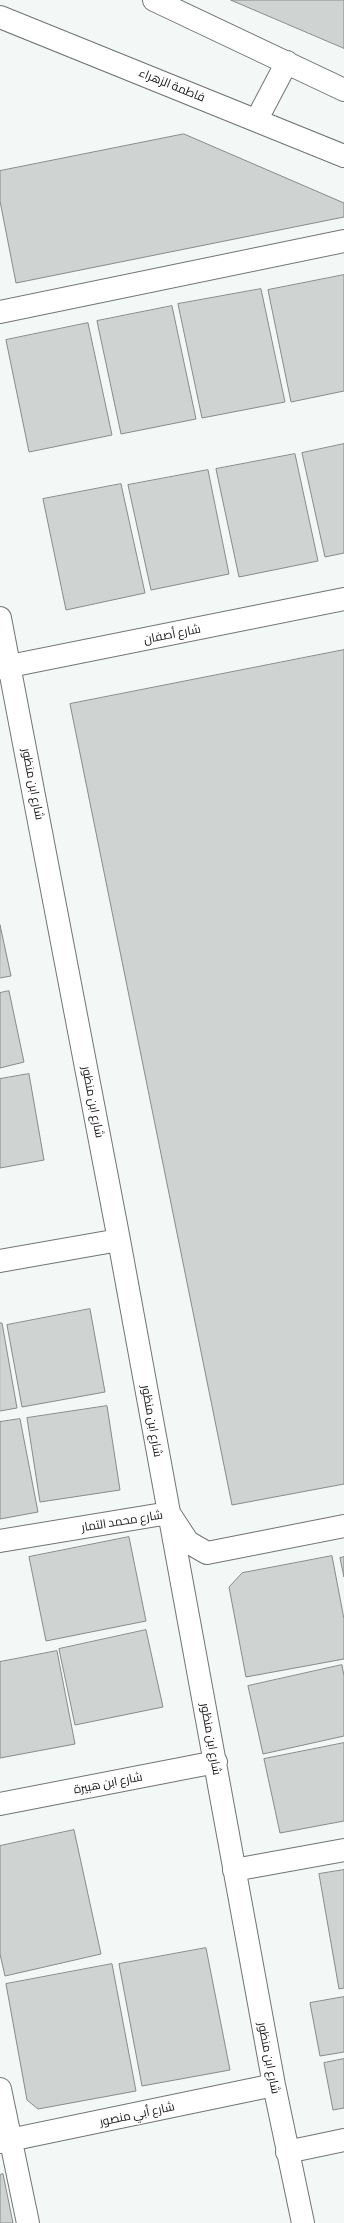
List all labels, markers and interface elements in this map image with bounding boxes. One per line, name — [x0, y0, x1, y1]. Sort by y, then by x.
street label: فاطمة الزهراء — [137, 65, 207, 105]
street label: شارع أصفان — [142, 621, 202, 647]
street label: شارع ابن منظور — [19, 747, 47, 821]
street label: شارع ابن منظور — [79, 1065, 107, 1139]
street label: شارع ابن منظور — [139, 1384, 165, 1458]
street label: شارع محمد التمار — [80, 1507, 164, 1535]
street label: شارع ابن منظور — [198, 1702, 224, 1776]
street label: شارع ابن هبيرة — [72, 1769, 144, 1797]
street label: شارع ابن منظور — [255, 2021, 283, 2095]
street label: شارع أبي منصور — [98, 2099, 176, 2129]

